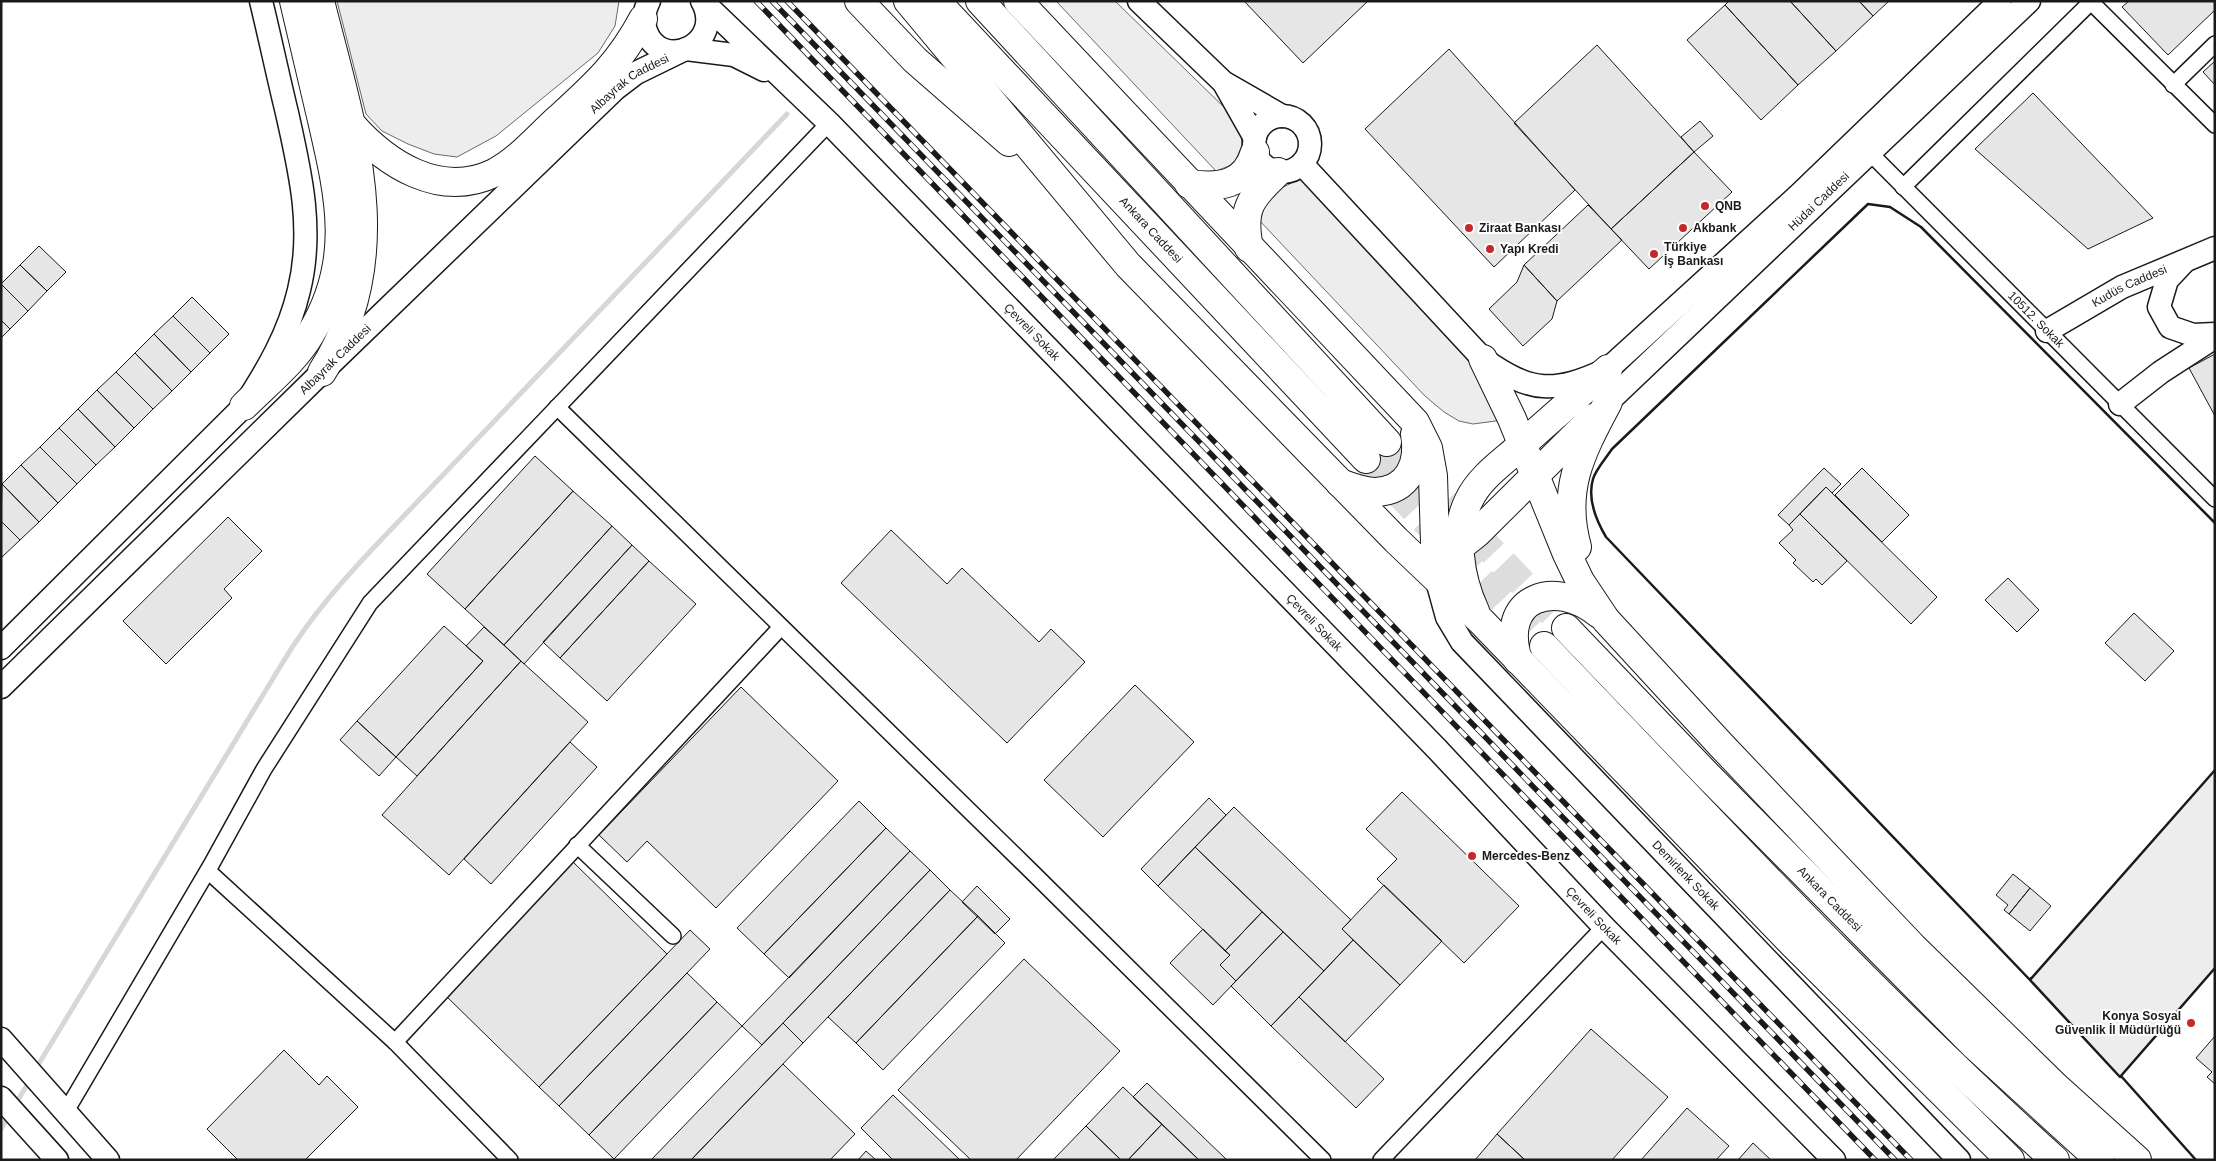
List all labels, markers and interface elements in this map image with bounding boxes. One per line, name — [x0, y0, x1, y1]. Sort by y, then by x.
street label: Albayrak Caddesi — [587, 51, 671, 116]
street label: Hüdai Caddesi — [1785, 169, 1852, 234]
street label: Ankara Caddesi — [1117, 194, 1185, 266]
place label: QNB — [1715, 199, 1742, 213]
marker: QNB — [1699, 200, 1711, 212]
place label: Ziraat Bankası — [1479, 221, 1561, 235]
place label: Akbank — [1693, 221, 1737, 235]
marker: Ziraat Bankası — [1463, 222, 1475, 234]
marker: Akbank — [1677, 222, 1689, 234]
place label: Türkiye İş Bankası — [1664, 240, 1723, 268]
place label: Yapı Kredi — [1500, 242, 1559, 256]
marker: Yapı Kredi — [1484, 243, 1496, 255]
marker: Türkiye İş Bankası — [1648, 248, 1660, 260]
street label: Kudüs Caddesi — [2089, 262, 2169, 310]
street label: 10512. Sokak — [2005, 289, 2068, 351]
street label: Çevreli Sokak — [1001, 301, 1063, 364]
street label: Albayrak Caddesi — [297, 322, 374, 397]
street label: Çevreli Sokak — [1283, 591, 1346, 655]
street label: Demirlenk Sokak — [1649, 838, 1723, 914]
place label: Mercedes-Benz — [1482, 849, 1570, 863]
marker: Mercedes-Benz — [1466, 850, 1478, 862]
street label: Ankara Caddesi — [1795, 864, 1865, 934]
street label: Çevreli Sokak — [1563, 884, 1625, 948]
place label: Konya Sosyal Güvenlik İl Müdürlüğü — [2055, 1009, 2181, 1037]
marker: Konya Sosyal Güvenlik İl Müdürlüğü — [2185, 1017, 2197, 1029]

